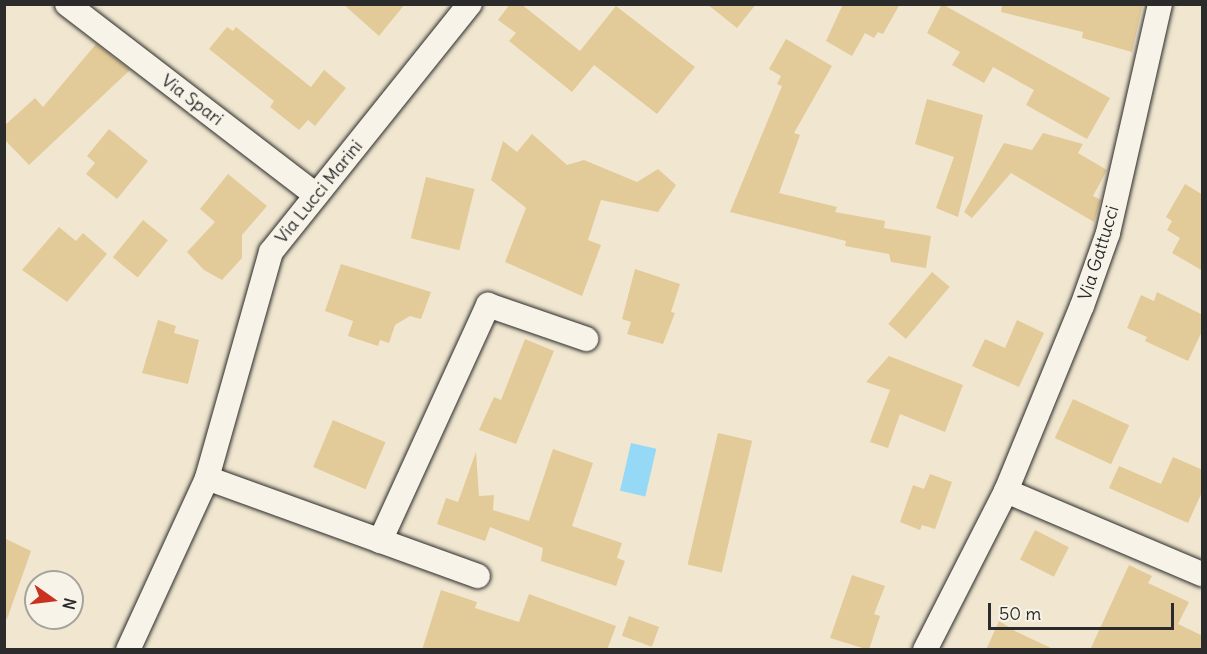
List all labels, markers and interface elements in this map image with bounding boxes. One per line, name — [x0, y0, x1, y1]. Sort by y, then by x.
street label: Via Spari — [157, 70, 227, 130]
street label: Via Lucci Marini — [271, 136, 367, 248]
street label: Via Gattucci — [1074, 203, 1124, 303]
north arrow — [24, 570, 84, 630]
scale bar — [991, 591, 1177, 629]
text: N — [58, 596, 81, 612]
text: 50 m — [999, 602, 1041, 625]

